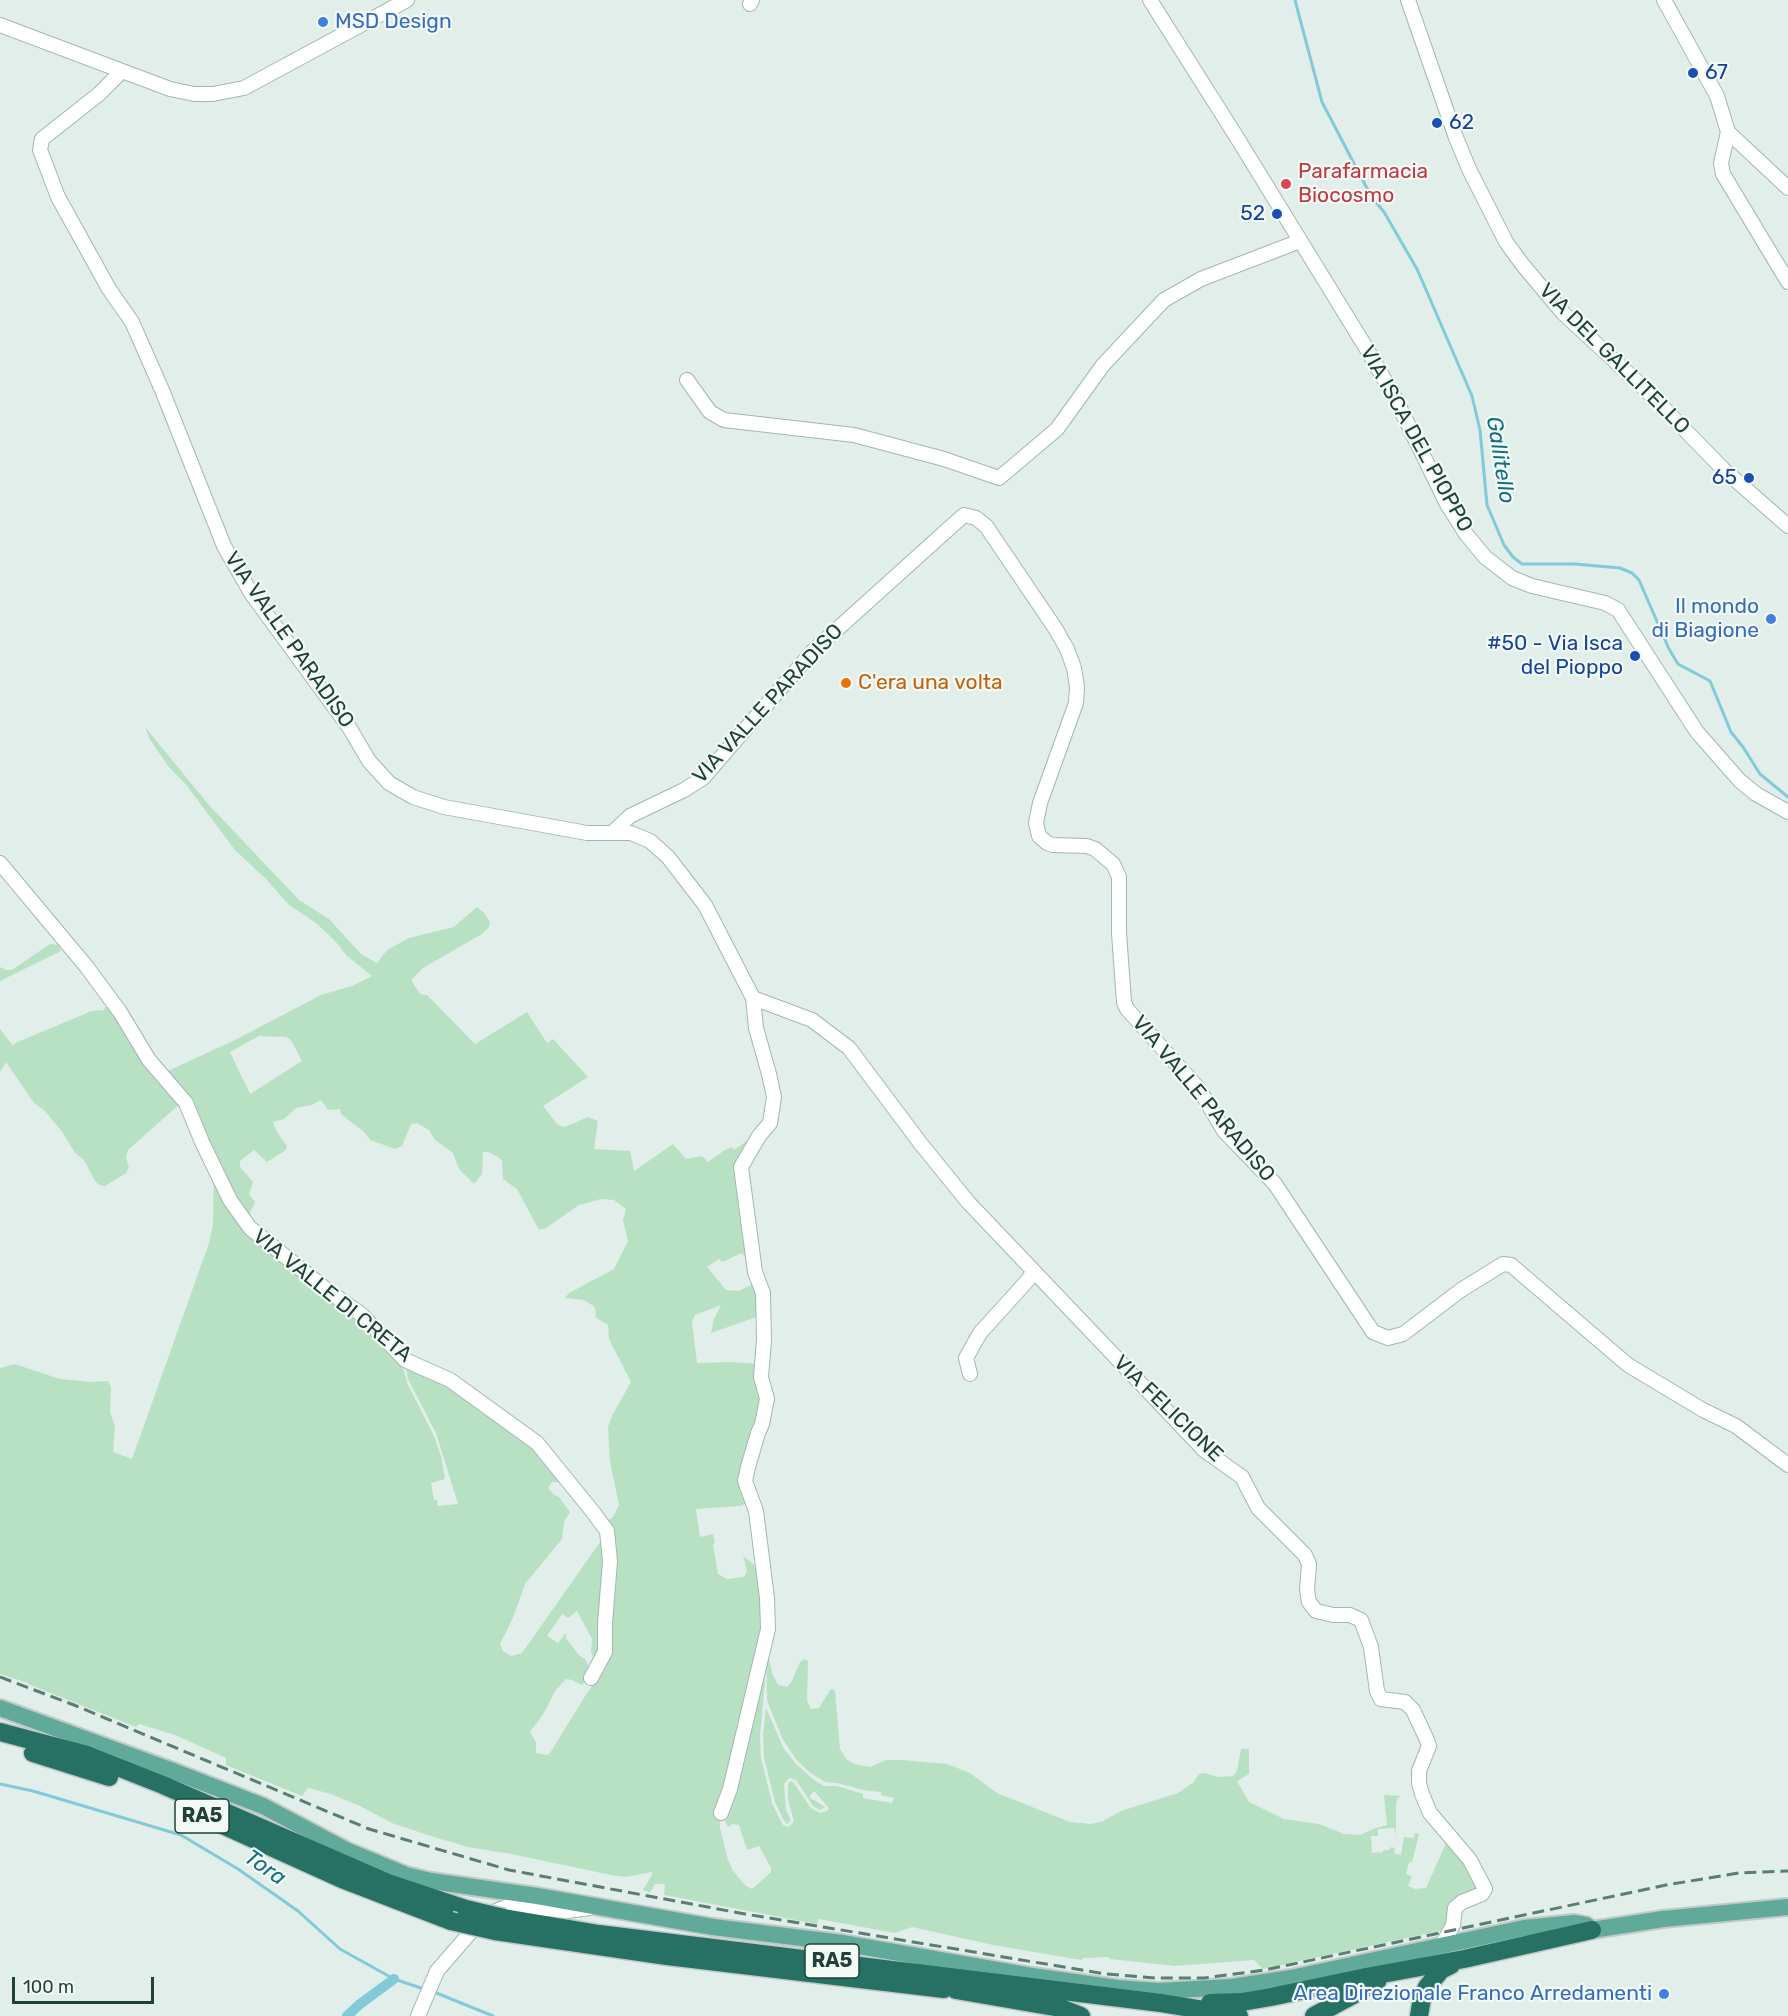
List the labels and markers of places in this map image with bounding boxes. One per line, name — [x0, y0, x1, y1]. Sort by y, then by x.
place label: MSD Design — [335, 9, 452, 35]
marker: MSD Design — [316, 15, 330, 29]
place label: 67 — [1705, 60, 1728, 86]
marker: 67 — [1686, 66, 1700, 80]
place label: 62 — [1449, 110, 1474, 136]
marker: 62 — [1430, 116, 1444, 130]
place label: Parafarmacia Biocosmo — [1298, 159, 1428, 209]
marker: Parafarmacia Biocosmo — [1279, 177, 1293, 191]
place label: 52 — [1240, 201, 1265, 227]
marker: 52 — [1270, 207, 1284, 221]
place label: 65 — [1712, 465, 1737, 491]
marker: 65 — [1742, 471, 1756, 485]
place label: Il mondo di Biagione — [1651, 594, 1759, 644]
marker: Il mondo di Biagione — [1764, 612, 1778, 626]
place label: #50 - Via Isca del Pioppo — [1487, 631, 1623, 681]
marker: #50 - Via Isca del Pioppo — [1628, 649, 1642, 663]
place label: C'era una volta — [858, 670, 1003, 696]
marker: C'era una volta — [839, 676, 853, 690]
place label: Area Direzionale Franco Arredamenti — [1294, 1981, 1652, 2007]
marker: Area Direzionale Franco Arredamenti — [1657, 1987, 1671, 2001]

